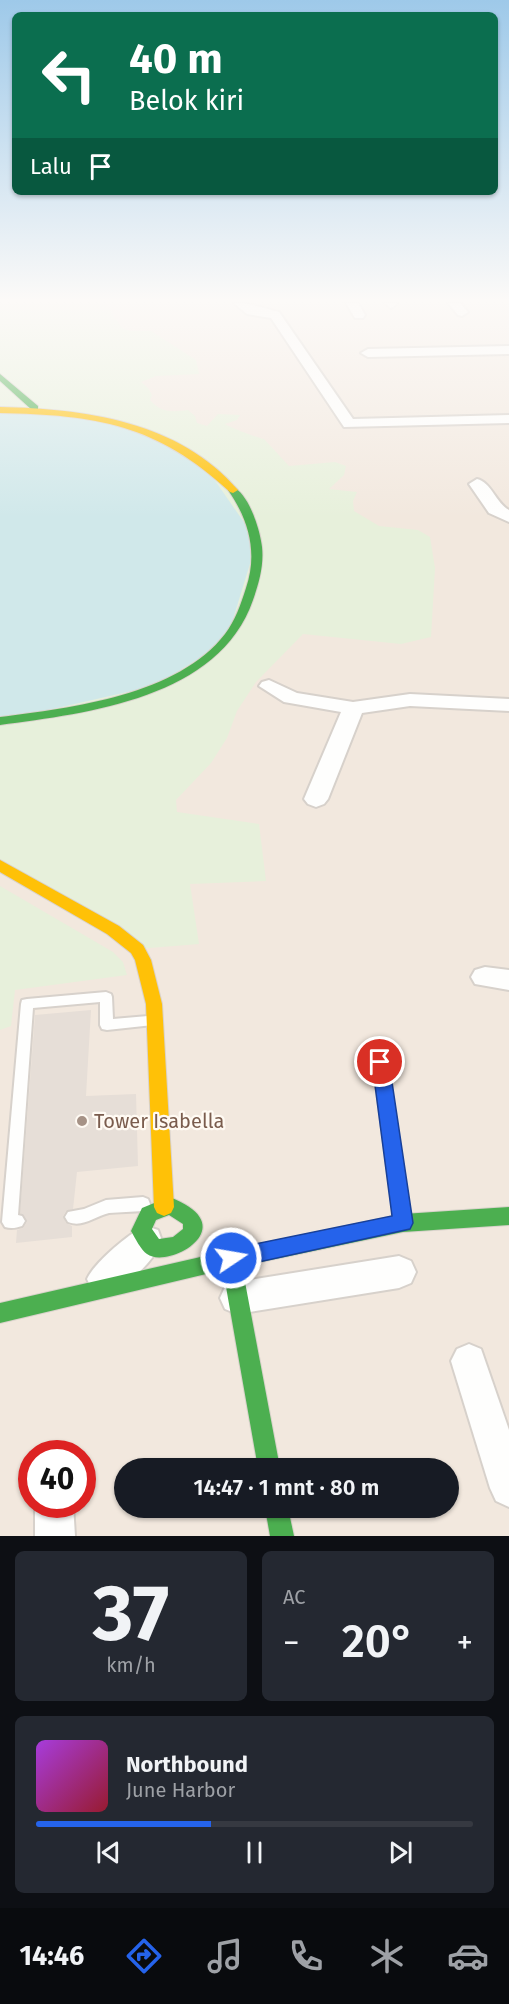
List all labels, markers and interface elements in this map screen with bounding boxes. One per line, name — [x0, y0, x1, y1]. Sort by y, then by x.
text: 40 m — [129, 34, 223, 84]
icon: left — [30, 36, 108, 114]
text: Belok kiri — [129, 85, 244, 117]
icon: arrive — [84, 150, 117, 183]
text: Lalu — [30, 153, 72, 180]
pin — [354, 1036, 405, 1087]
icon: arrive — [363, 1045, 396, 1078]
place label: Tower Isabella — [94, 1109, 224, 1133]
marker: Tower Isabella — [75, 1114, 89, 1128]
position arrow — [199, 1226, 263, 1290]
speed limit sign: 40 — [18, 1440, 96, 1518]
text: 14:47 · 1 mnt · 80 m — [194, 1474, 379, 1501]
text: 37 — [93, 1567, 169, 1661]
text: AC — [283, 1585, 305, 1609]
text: 20° — [342, 1615, 414, 1669]
text: − — [283, 1623, 300, 1663]
text: + — [457, 1623, 473, 1663]
text: km/h — [106, 1653, 156, 1677]
text: Northbound — [126, 1751, 248, 1778]
text: June Harbor — [126, 1778, 235, 1802]
icon: previous — [92, 1836, 125, 1869]
icon: pause — [238, 1836, 271, 1869]
icon: next — [384, 1836, 417, 1869]
icon: directions — [123, 1935, 165, 1977]
icon: music — [204, 1935, 246, 1977]
icon: phone — [285, 1935, 327, 1977]
icon: climate — [366, 1935, 408, 1977]
icon: car — [447, 1935, 489, 1977]
text: 14:46 — [20, 1940, 84, 1972]

